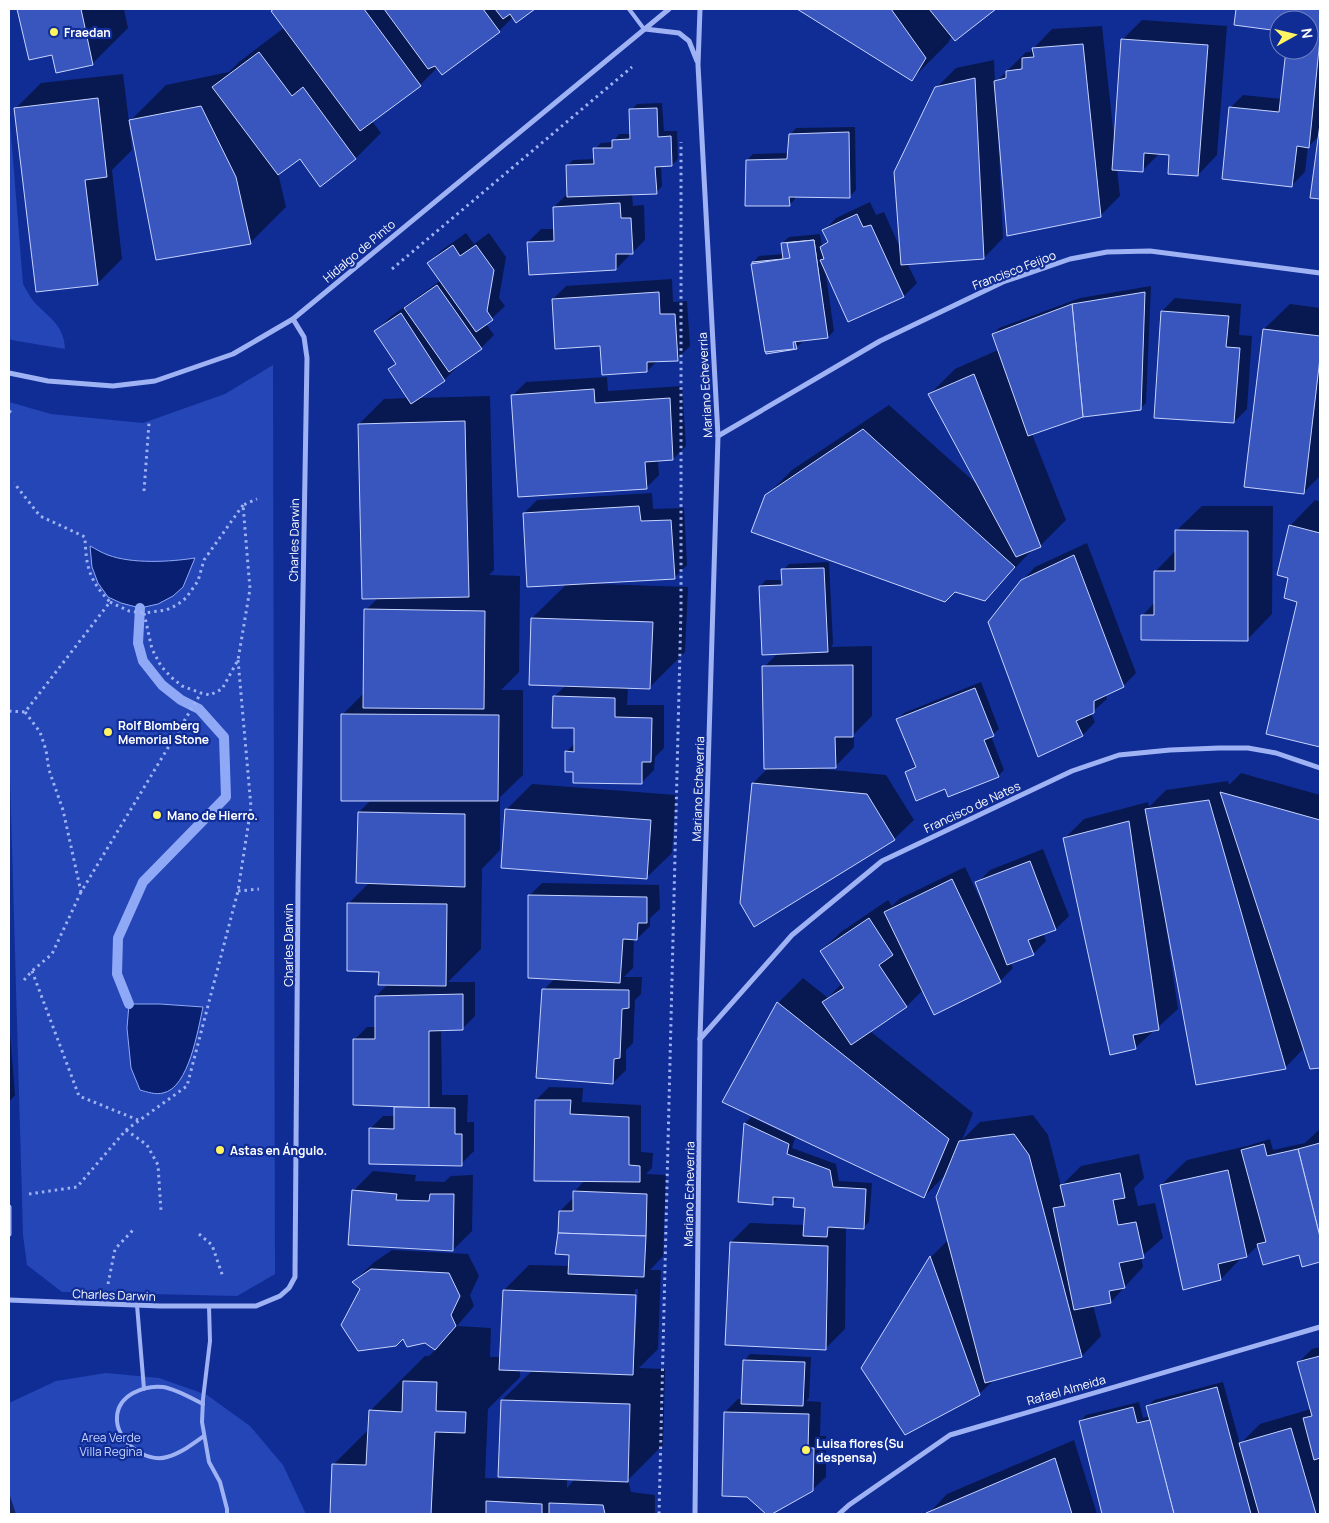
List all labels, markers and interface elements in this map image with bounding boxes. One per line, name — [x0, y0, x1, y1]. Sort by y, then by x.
north arrow — [1269, 10, 1319, 60]
place label: Fraedan — [64, 24, 111, 41]
marker: Fraedan — [48, 26, 60, 38]
text: N — [1297, 27, 1317, 39]
street label: Hidalgo de Pinto — [319, 216, 399, 286]
street label: Francisco Feijoo — [970, 246, 1058, 294]
street label: Mariano Echeverria — [694, 332, 716, 438]
street label: Charles Darwin — [285, 498, 303, 582]
place label: Rolf Blomberg Memorial Stone — [118, 717, 209, 748]
marker: Rolf Blomberg Memorial Stone — [102, 726, 114, 738]
street label: Mariano Echeverria — [688, 736, 708, 842]
street label: Francisco de Nates — [921, 777, 1023, 837]
place label: Mano de Hierro. — [167, 807, 258, 824]
marker: Mano de Hierro. — [151, 809, 163, 821]
street label: Charles Darwin — [280, 903, 297, 987]
street label: Mariano Echeverria — [680, 1141, 698, 1247]
place label: Astas en Ángulo. — [230, 1142, 327, 1159]
marker: Astas en Ángulo. — [214, 1144, 226, 1156]
street label: Charles Darwin — [72, 1285, 156, 1305]
street label: Rafael Almeida — [1025, 1371, 1107, 1409]
park label: Area Verde Villa Regina — [80, 1429, 142, 1460]
place label: Luisa flores(Su despensa) — [816, 1435, 904, 1466]
marker: Luisa flores(Su despensa) — [800, 1444, 812, 1456]

